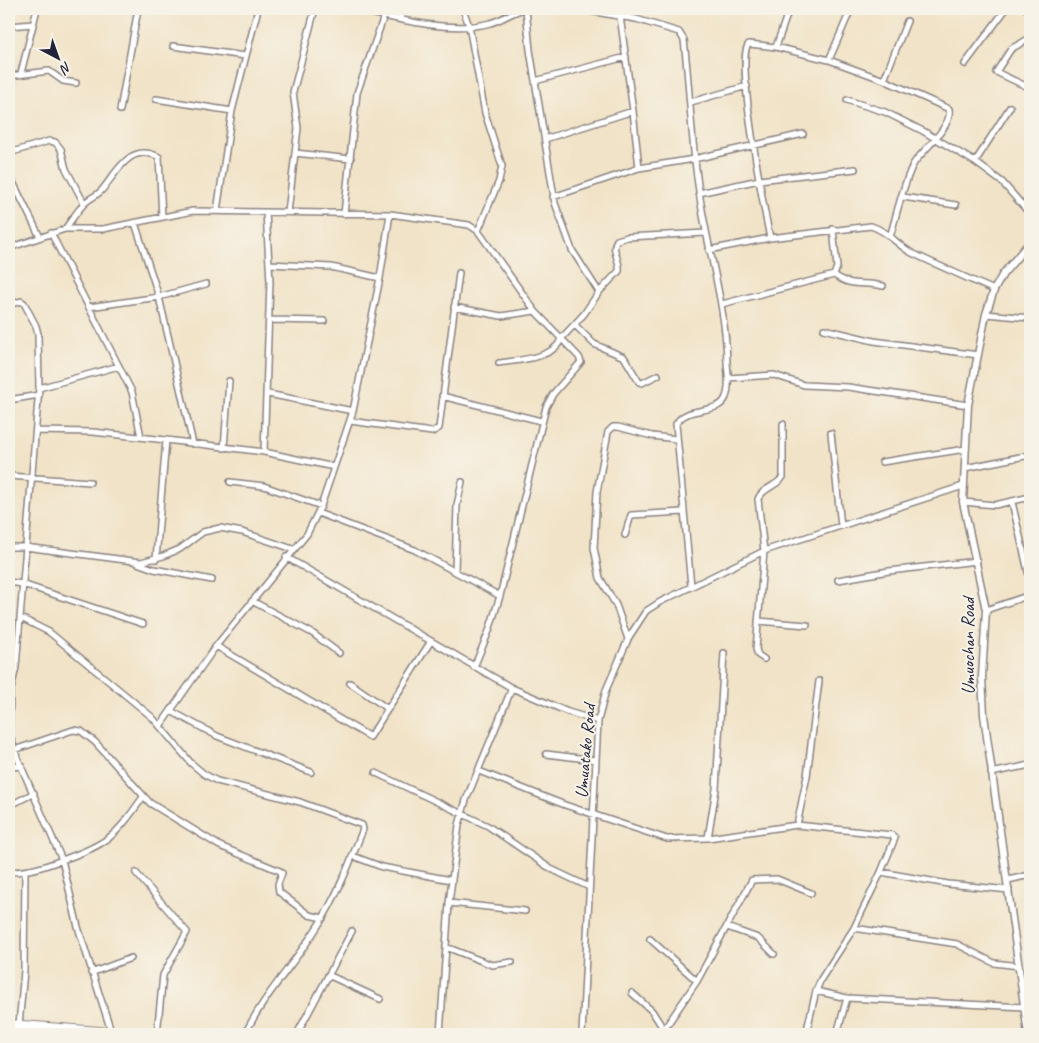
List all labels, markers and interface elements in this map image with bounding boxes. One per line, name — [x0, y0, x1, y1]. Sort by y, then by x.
north arrow — [32, 32, 82, 82]
text: N — [56, 58, 75, 78]
street label: Umuochan Road — [957, 595, 979, 694]
street label: Umuatako Road — [570, 700, 600, 799]

